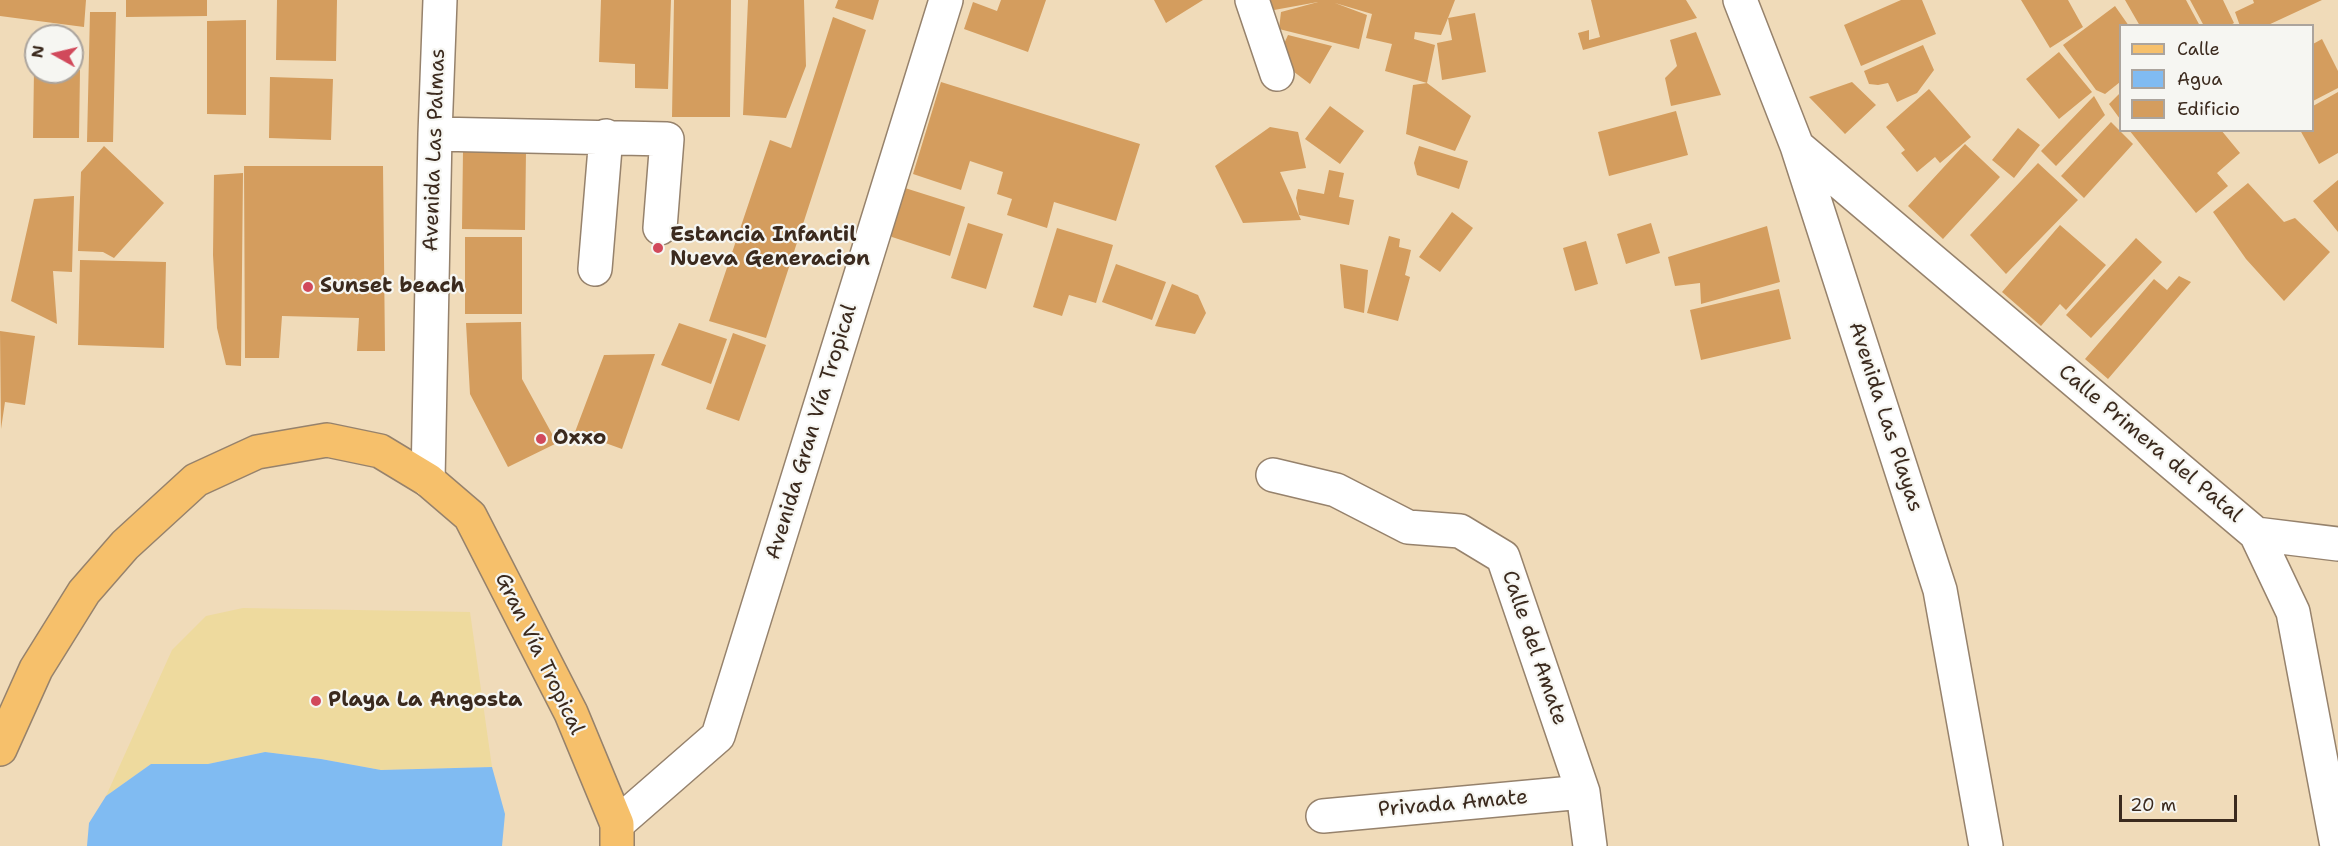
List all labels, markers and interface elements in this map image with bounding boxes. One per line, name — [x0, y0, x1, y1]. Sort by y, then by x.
north arrow — [24, 24, 84, 84]
legend — [2119, 24, 2314, 132]
text: Calle — [2177, 37, 2220, 61]
text: N — [26, 44, 49, 59]
street label: Avenida Las Palmas — [419, 48, 451, 252]
text: Agua — [2177, 67, 2222, 91]
text: Edificio — [2177, 97, 2240, 121]
place label: Estancia Infantil Nueva Generacion — [670, 223, 870, 273]
marker: Estancia Infantil Nueva Generacion — [651, 241, 665, 255]
place label: Sunset beach — [320, 274, 464, 300]
marker: Sunset beach — [301, 280, 315, 294]
street label: Avenida Gran Vía Tropical — [761, 301, 863, 563]
street label: Avenida Las Playas — [1842, 319, 1928, 515]
street label: Calle Primera del Patal — [2053, 360, 2247, 528]
place label: Oxxo — [553, 426, 606, 452]
marker: Oxxo — [534, 432, 548, 446]
street label: Calle del Amate — [1496, 567, 1572, 729]
street label: Gran Vía Tropical — [489, 569, 589, 739]
place label: Playa La Angosta — [328, 688, 522, 714]
marker: Playa La Angosta — [309, 694, 323, 708]
scale bar — [2122, 783, 2240, 821]
street label: Privada Amate — [1377, 785, 1529, 823]
text: 20 m — [2130, 793, 2176, 817]

